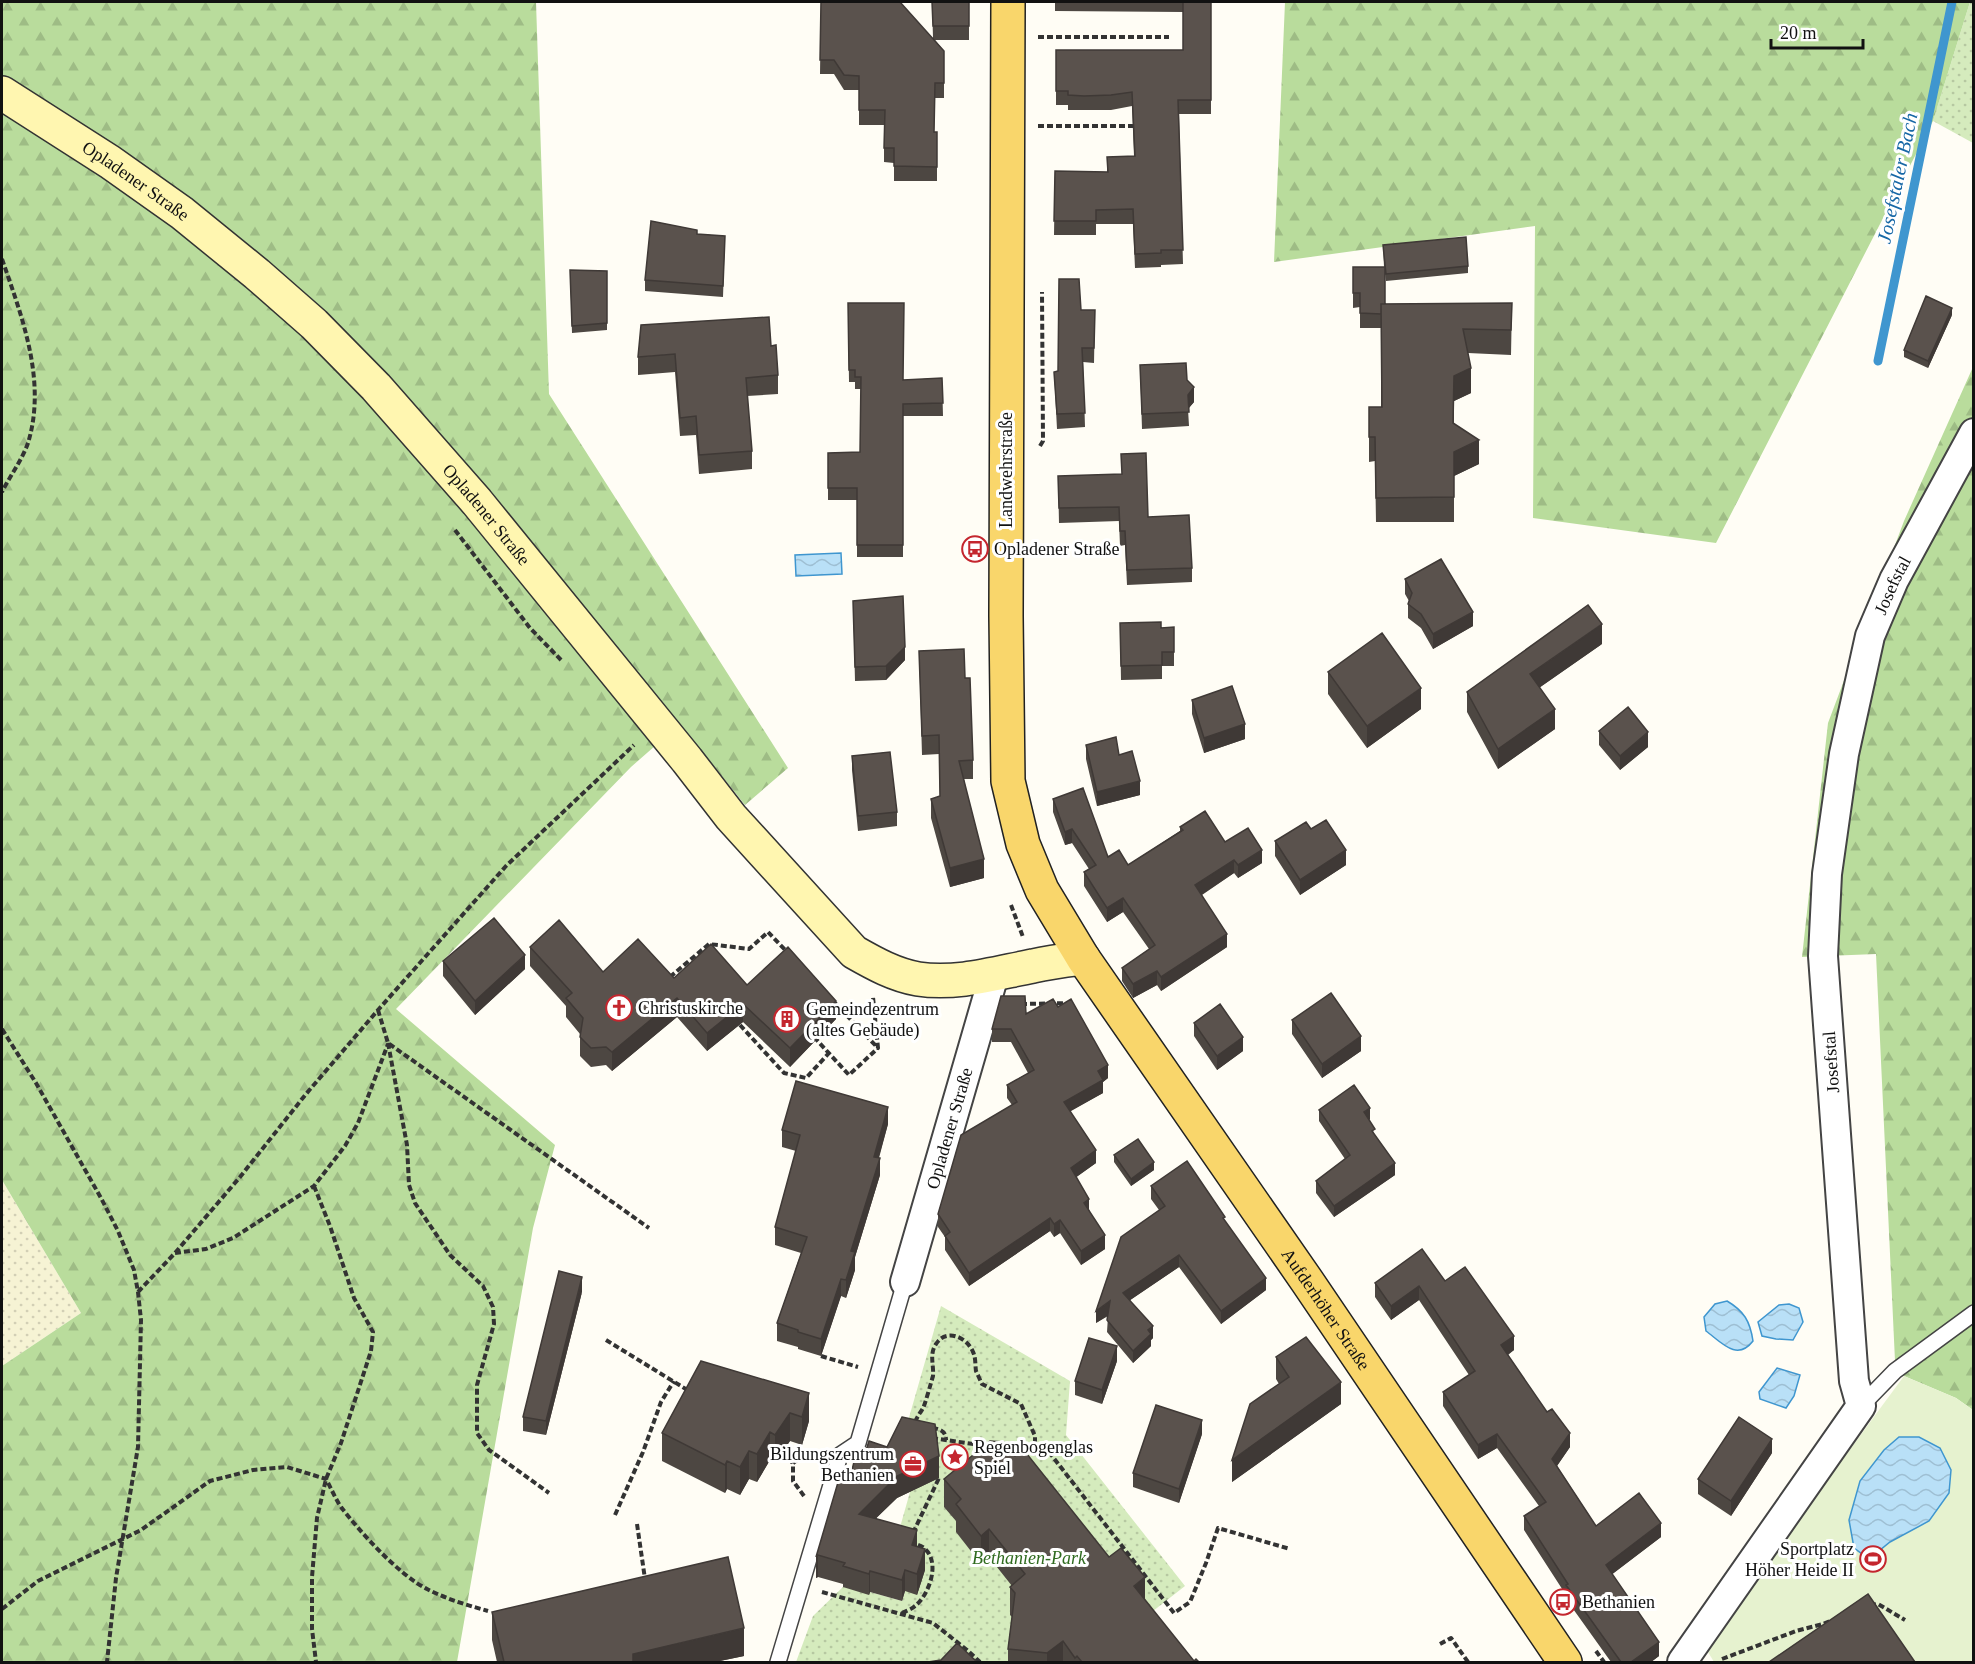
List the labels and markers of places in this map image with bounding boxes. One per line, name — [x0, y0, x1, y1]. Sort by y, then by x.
bus stop icon: Opladener Straße — [960, 534, 990, 564]
place label: Opladener Straße — [994, 539, 1119, 559]
church icon: Christuskirche — [604, 993, 634, 1023]
place label: Christuskirche — [638, 998, 743, 1018]
place label: Gemeindezentrum (altes Gebäude) — [806, 999, 939, 1041]
building icon: Gemeindezentrum (altes Gebäude) — [772, 1004, 802, 1034]
place label: Regenbogenglas Spiel — [974, 1437, 1093, 1478]
place icon: Regenbogenglas Spiel — [940, 1442, 970, 1472]
place label: Bildungszentrum Bethanien — [770, 1444, 894, 1485]
office icon: Bildungszentrum Bethanien — [898, 1449, 928, 1479]
place label: Sportplatz Höher Heide II — [1745, 1539, 1854, 1580]
sports icon: Sportplatz Höher Heide II — [1858, 1544, 1888, 1574]
bus stop icon: Bethanien — [1548, 1587, 1578, 1617]
place label: Bethanien — [1582, 1592, 1655, 1612]

